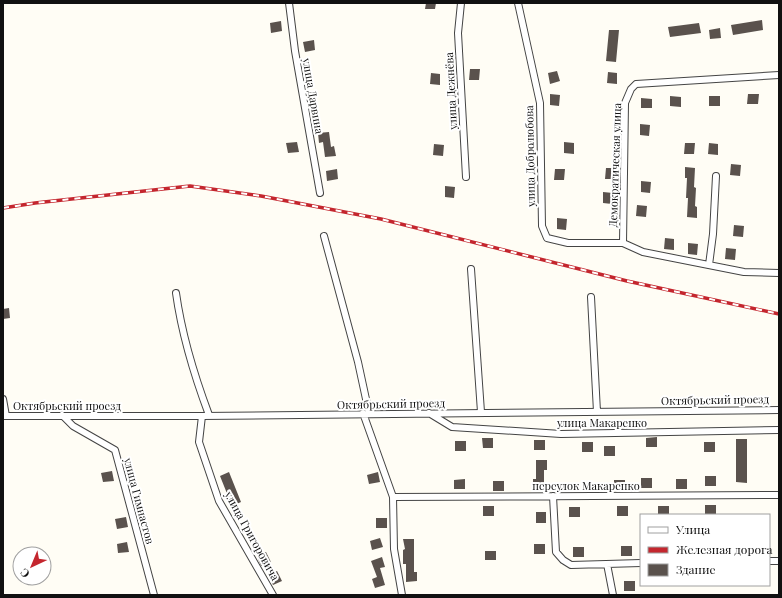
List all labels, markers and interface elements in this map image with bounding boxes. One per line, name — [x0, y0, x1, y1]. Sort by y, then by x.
street label: улица Дежнёва — [441, 51, 460, 131]
street label: улица Дарвина — [299, 56, 328, 135]
street label: Демократическая улица — [605, 102, 624, 227]
street label: улица Добролюбова — [521, 105, 538, 208]
street label: Октябрьский проезд — [661, 391, 769, 408]
street label: Октябрьский проезд — [337, 395, 445, 412]
street label: Октябрьский проезд — [13, 398, 121, 413]
street label: улица Макаренко — [556, 415, 647, 430]
street label: улица Гимнастов — [121, 455, 158, 546]
street label: переулок Макаренко — [532, 478, 640, 493]
street label: улица Григоровича — [221, 488, 283, 583]
legend — [640, 514, 770, 586]
text: Улица — [675, 521, 710, 537]
text: Железная дорога — [676, 541, 773, 557]
north arrow — [12, 546, 52, 586]
text: Здание — [676, 561, 716, 577]
text: С — [17, 565, 33, 582]

